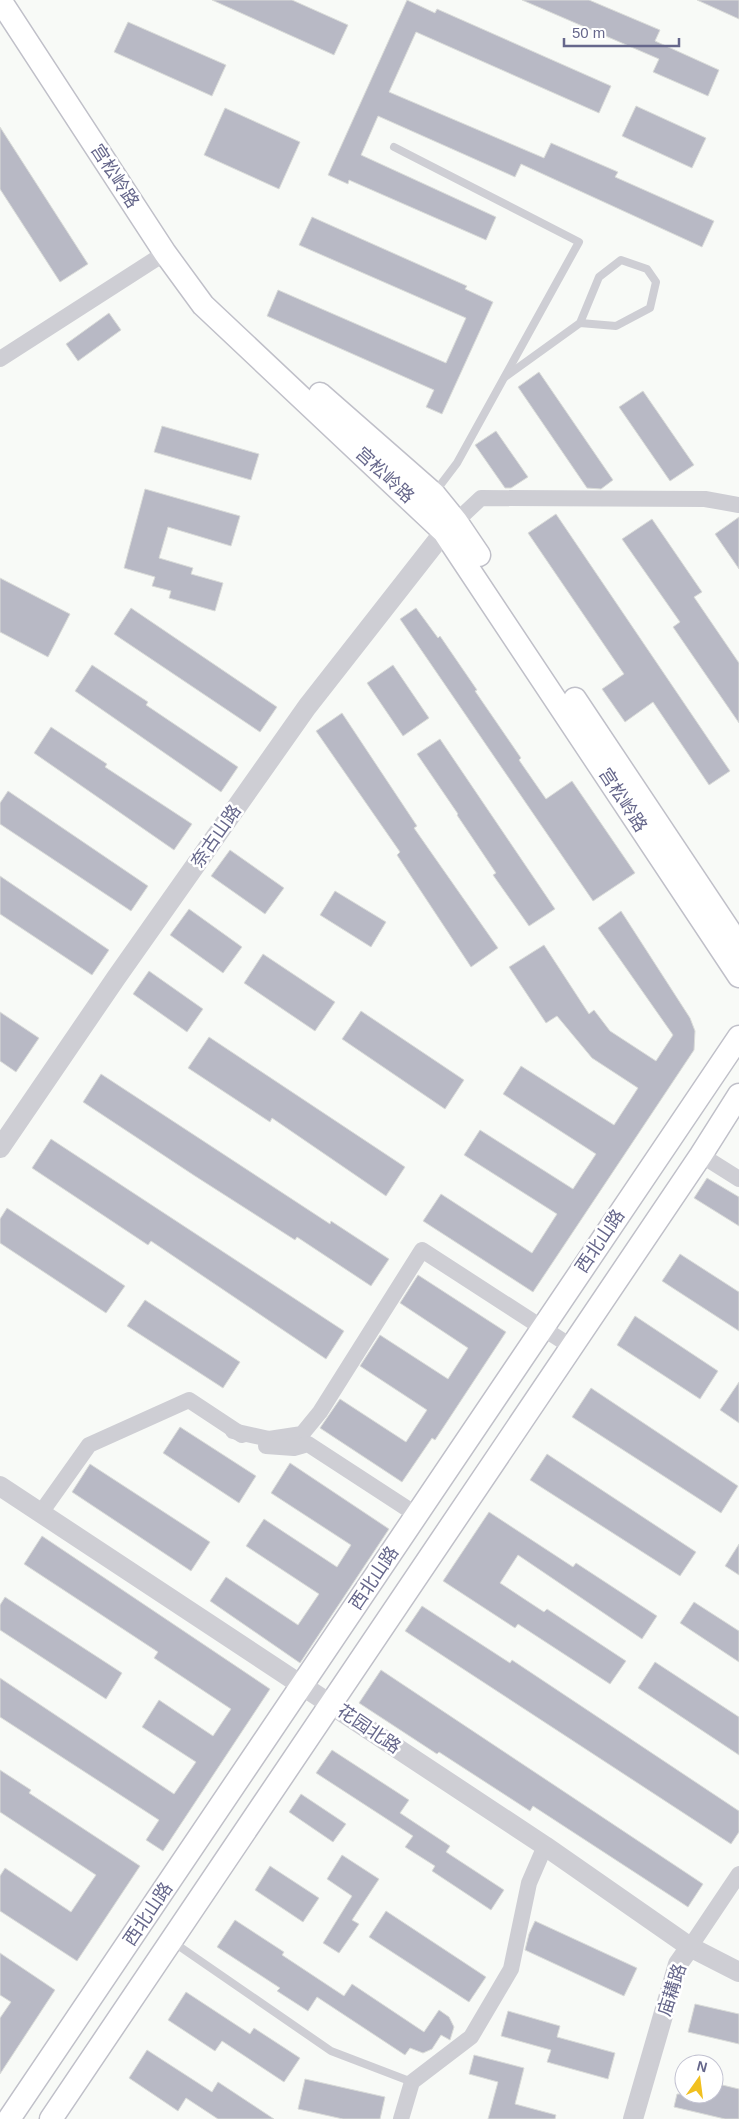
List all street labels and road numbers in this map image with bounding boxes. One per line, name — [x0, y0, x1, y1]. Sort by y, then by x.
street label: 宫松岭路 — [87, 140, 143, 212]
street label: 宫松岭路 — [352, 443, 418, 507]
street label: 宫松岭路 — [595, 764, 651, 836]
street label: 奈古山路 — [187, 801, 245, 871]
street label: 西北山路 — [572, 1206, 628, 1276]
street label: 西北山路 — [346, 1543, 402, 1613]
street label: 花园北路 — [334, 1701, 404, 1757]
street label: 西北山路 — [120, 1879, 176, 1949]
street label: 庙耩路 — [654, 1961, 690, 2019]

